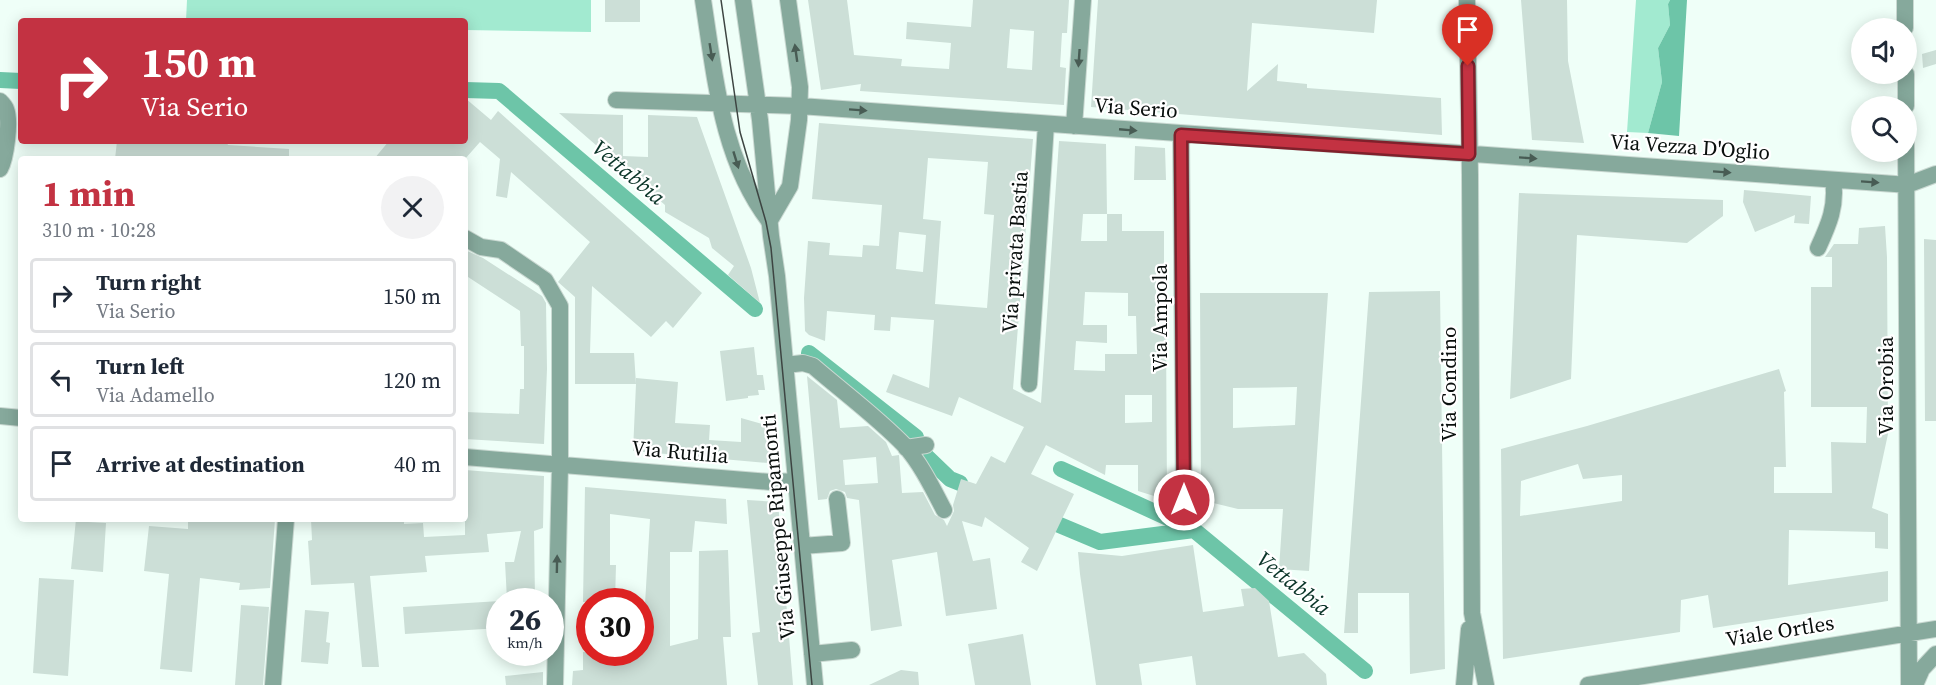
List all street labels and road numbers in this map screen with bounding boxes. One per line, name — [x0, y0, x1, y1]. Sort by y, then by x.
street label: Via Serio — [1093, 90, 1179, 125]
street label: Via Vezza D'Oglio — [1609, 126, 1771, 167]
street label: Via privata Bastia — [994, 170, 1035, 334]
street label: Via Ampola — [1145, 264, 1174, 372]
street label: Via Condino — [1434, 326, 1463, 442]
street label: Via Orobia — [1871, 336, 1900, 436]
street label: Via Giuseppe Ripamonti — [753, 413, 802, 641]
street label: Via Rutilia — [630, 433, 730, 470]
street label: Viale Ortles — [1724, 608, 1836, 653]

